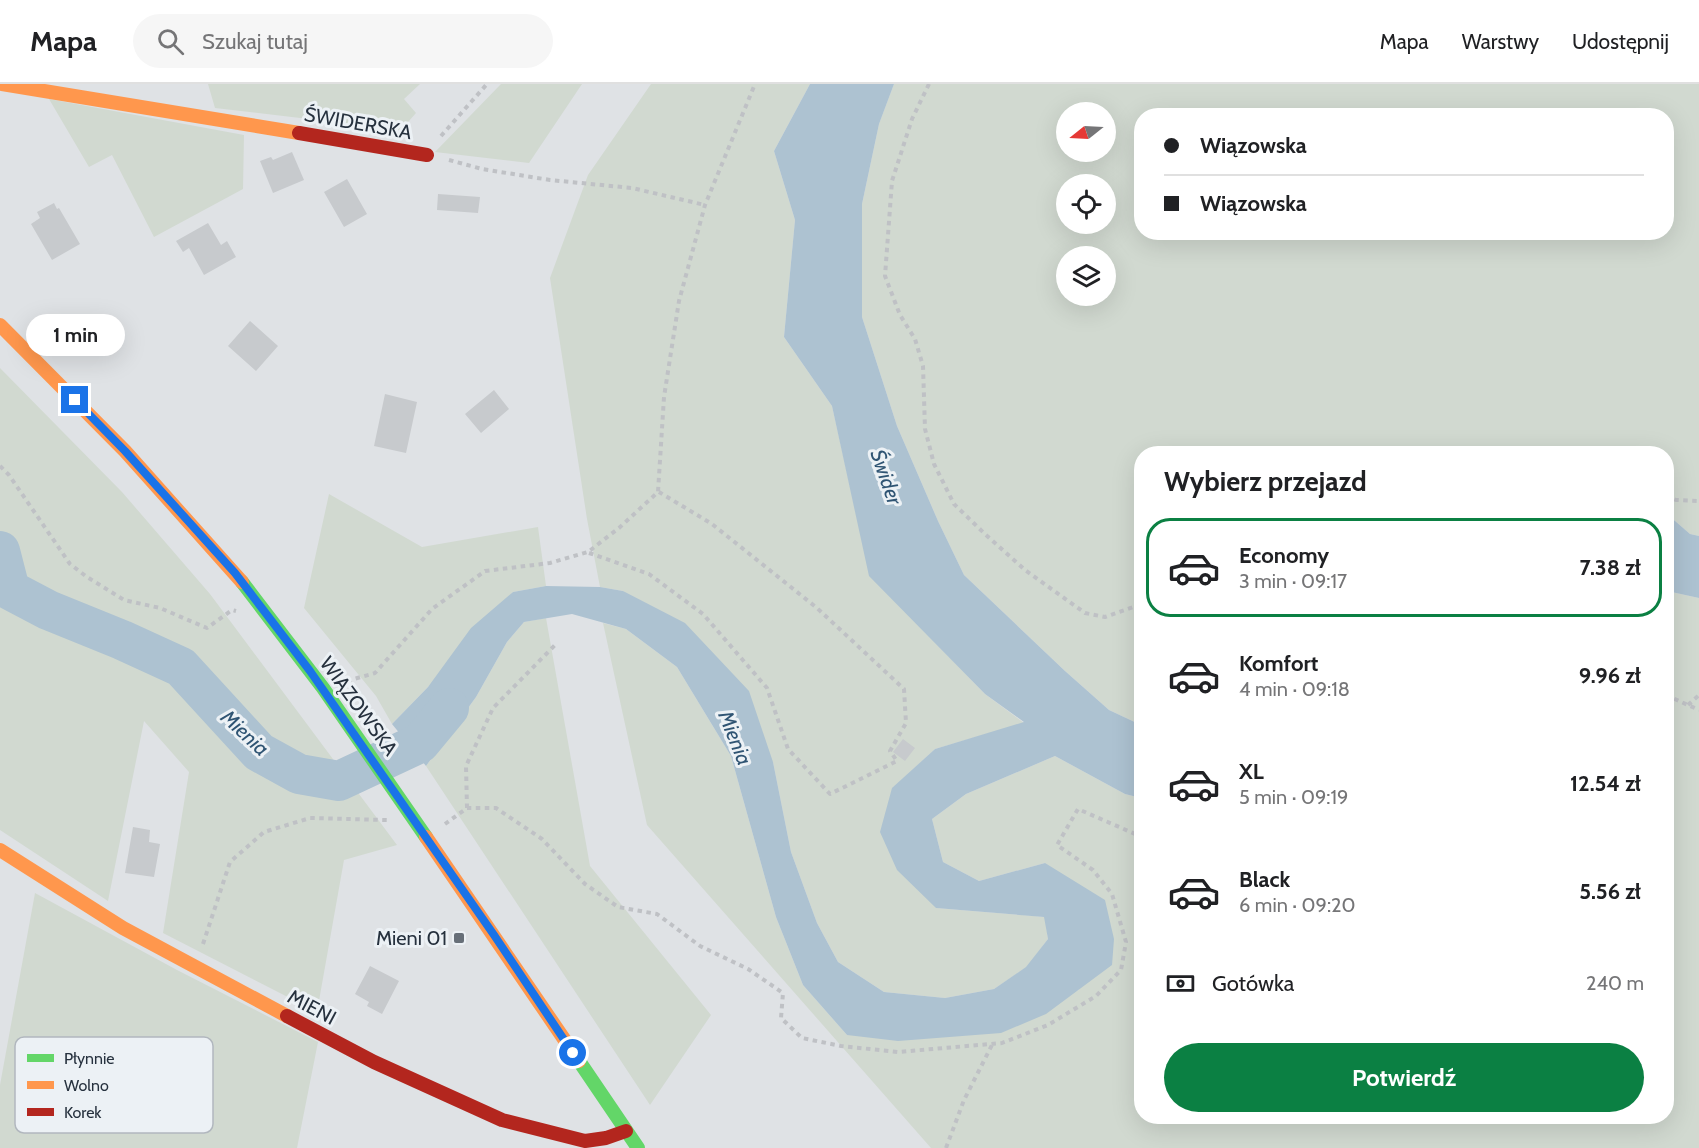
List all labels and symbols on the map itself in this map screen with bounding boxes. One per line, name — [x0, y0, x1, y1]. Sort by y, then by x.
street label: ŚWIDERSKA — [302, 102, 414, 144]
north arrow — [1056, 102, 1116, 162]
callout: 1 min — [26, 313, 124, 355]
route end — [61, 386, 88, 413]
water label: Świder — [865, 446, 908, 509]
street label: WIĄZOWSKA — [315, 652, 403, 761]
water label: Mienia — [215, 704, 274, 761]
water label: Mienia — [713, 706, 758, 769]
place label: Mieni 01 — [376, 926, 447, 950]
marker: Mieni 01 — [452, 931, 466, 945]
street label: MIENI — [284, 984, 340, 1030]
legend — [15, 1037, 213, 1133]
route start — [559, 1039, 586, 1066]
text: Płynnie — [64, 1049, 114, 1068]
text: Wolno — [64, 1076, 109, 1095]
text: Korek — [64, 1103, 102, 1122]

